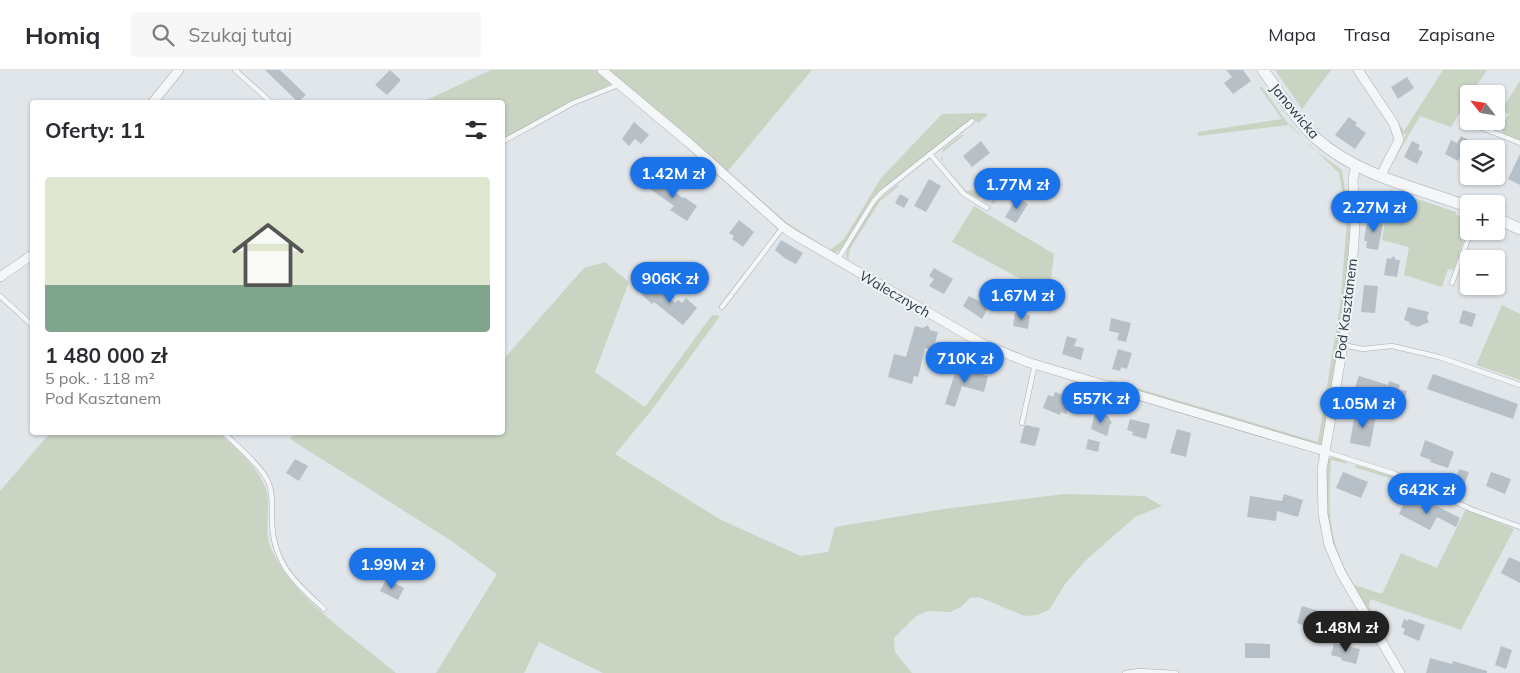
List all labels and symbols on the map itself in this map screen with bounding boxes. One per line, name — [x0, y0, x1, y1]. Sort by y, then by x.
street label: Janowicka — [1267, 80, 1323, 142]
north arrow — [1460, 85, 1505, 130]
pin: 1.42M zł — [621, 156, 725, 199]
pin: 1.77M zł — [965, 168, 1069, 210]
pin: 2.27M zł — [1322, 190, 1426, 233]
street label: Pod Kasztanem — [1331, 257, 1361, 361]
pin: 906K zł — [624, 262, 716, 304]
street label: Walecznych — [856, 266, 934, 322]
pin: 1.67M zł — [970, 278, 1074, 321]
pin: 710K zł — [919, 342, 1011, 384]
pin: 557K zł — [1055, 382, 1147, 424]
pin: 1.05M zł — [1311, 386, 1415, 429]
pin: 642K zł — [1381, 472, 1473, 515]
pin: 1.99M zł — [340, 548, 444, 590]
pin: 1.48M zł — [1294, 610, 1398, 653]

